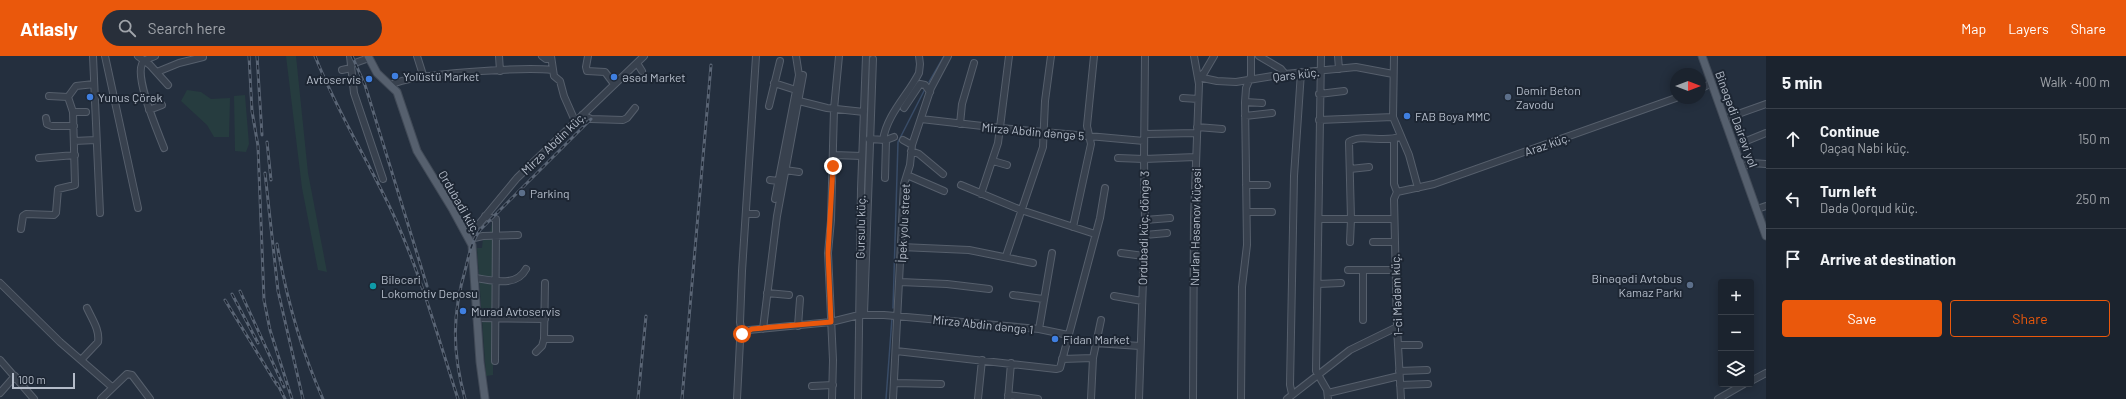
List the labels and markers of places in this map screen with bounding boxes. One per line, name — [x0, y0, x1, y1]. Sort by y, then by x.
place label: Yolüstü Market — [403, 69, 479, 83]
place label: Əsəd Market — [622, 70, 686, 84]
marker: Yolüstü Market — [390, 71, 400, 81]
place label: Avtoservis — [306, 72, 361, 86]
marker: Əsəd Market — [609, 72, 619, 82]
marker: Avtoservis — [364, 74, 374, 84]
place label: Dəmir Beton Zavodu — [1516, 83, 1581, 111]
place label: Yunus Çörək — [98, 90, 162, 104]
marker: Yunus Çörək — [85, 92, 95, 102]
marker: Dəmir Beton Zavodu — [1503, 92, 1513, 102]
place label: FAB Boya MMC — [1415, 109, 1491, 123]
marker: FAB Boya MMC — [1402, 111, 1412, 121]
place label: Parkinq — [530, 186, 570, 200]
marker: Parkinq — [517, 188, 527, 198]
place label: Binəqədi Avtobus Kamaz Parkı — [1591, 271, 1682, 299]
place label: Biləcəri Lokomotiv Deposu — [381, 272, 478, 300]
marker: Binəqədi Avtobus Kamaz Parkı — [1685, 280, 1695, 290]
marker: Biləcəri Lokomotiv Deposu — [368, 281, 378, 291]
place label: Murad Avtoservis — [471, 304, 560, 318]
marker: Murad Avtoservis — [458, 306, 468, 316]
place label: Fidan Market — [1063, 332, 1130, 346]
marker: Fidan Market — [1050, 334, 1060, 344]

